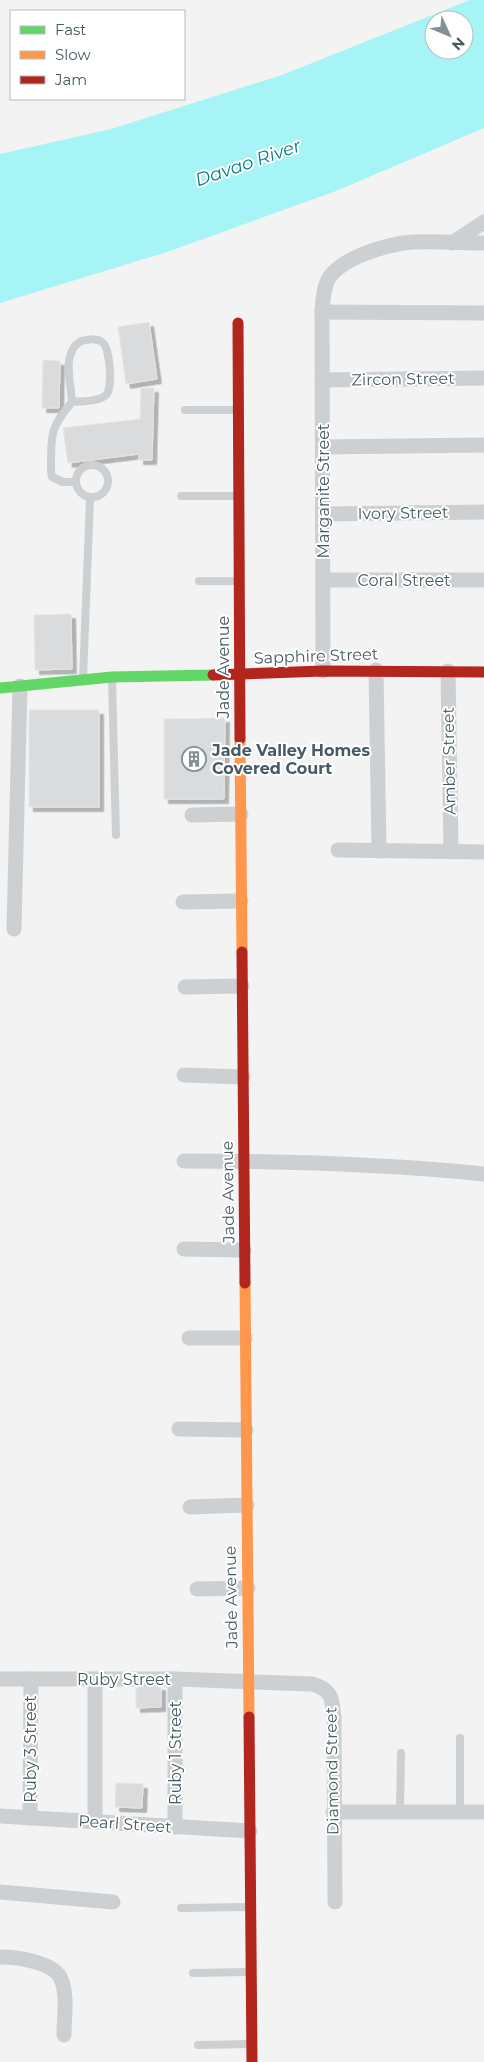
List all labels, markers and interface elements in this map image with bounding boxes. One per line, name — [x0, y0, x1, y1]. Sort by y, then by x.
legend — [10, 10, 185, 100]
north arrow — [424, 10, 474, 60]
text: Fast — [55, 20, 86, 39]
text: N — [448, 34, 469, 54]
text: Slow — [55, 45, 91, 64]
text: Jam — [54, 70, 87, 89]
water label: Davao River — [192, 134, 304, 191]
street label: Zircon Street — [351, 369, 455, 389]
street label: Marganite Street — [314, 423, 333, 558]
street label: Ivory Street — [357, 503, 449, 523]
street label: Coral Street — [357, 571, 451, 590]
street label: Jade Avenue — [214, 616, 233, 719]
street label: Sapphire Street — [253, 644, 379, 668]
street label: Amber Street — [439, 706, 459, 815]
place label: Jade Valley Homes Covered Court — [211, 741, 370, 778]
building icon: Jade Valley Homes Covered Court — [181, 746, 207, 772]
street label: Jade Avenue — [218, 1141, 238, 1244]
street label: Jade Avenue — [221, 1546, 241, 1649]
street label: Ruby Street — [77, 1670, 172, 1689]
street label: Ruby 3 Street — [21, 1695, 40, 1803]
street label: Ruby 1 Street — [166, 1700, 185, 1805]
street label: Diamond Street — [321, 1706, 343, 1835]
street label: Pearl Street — [78, 1811, 173, 1837]

